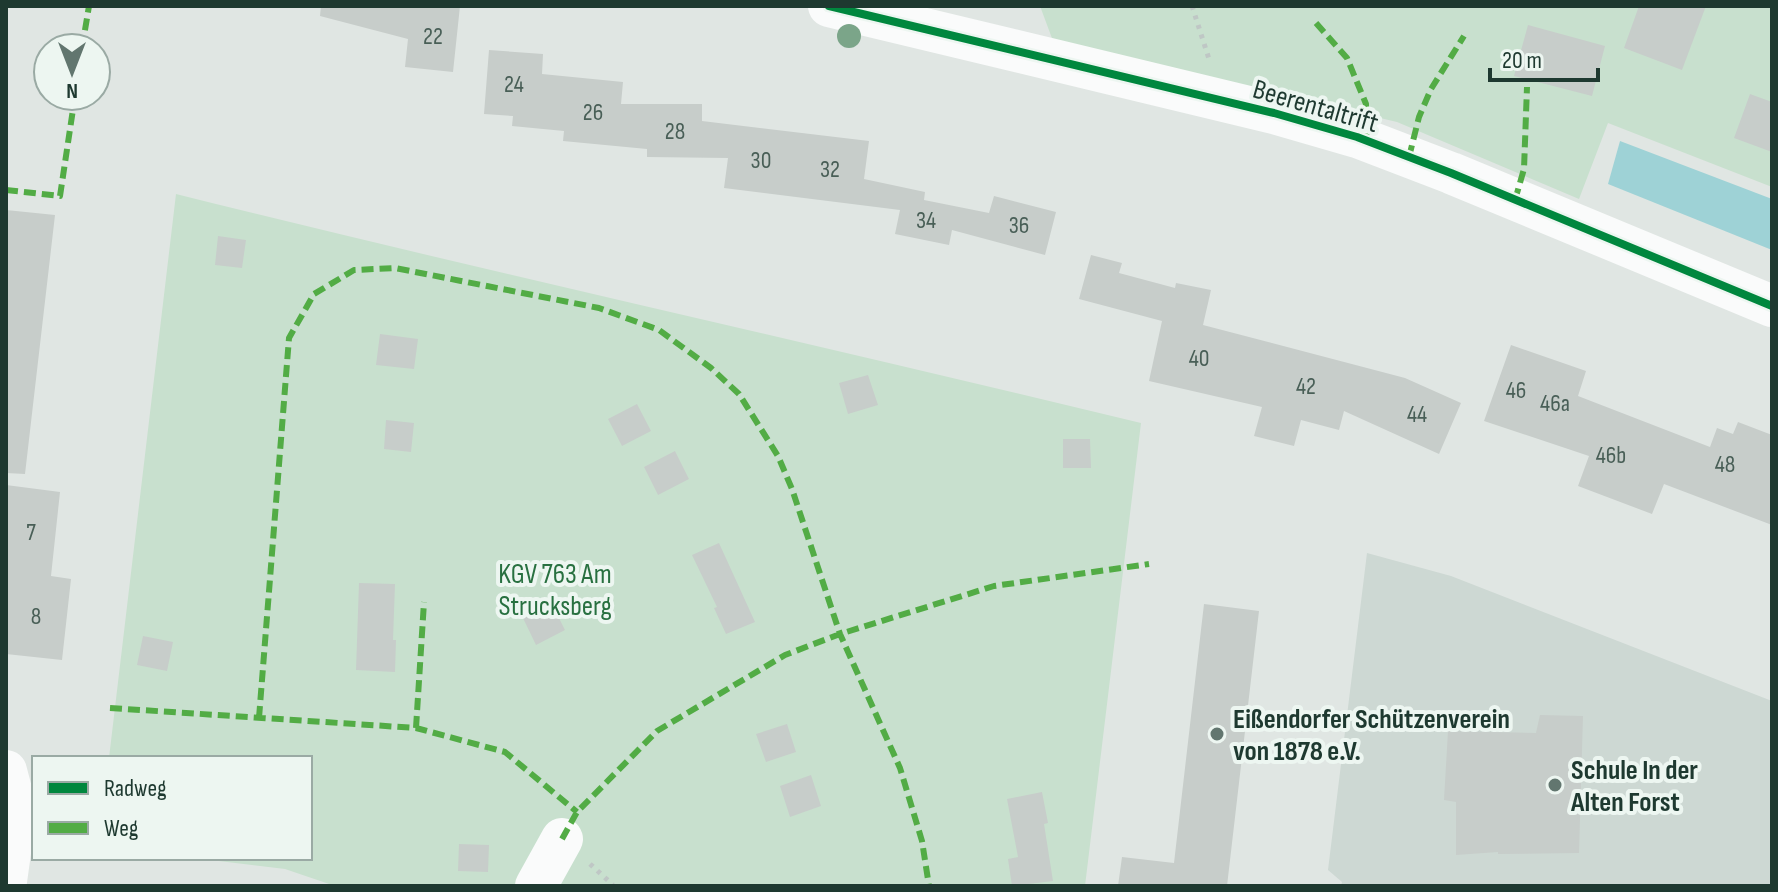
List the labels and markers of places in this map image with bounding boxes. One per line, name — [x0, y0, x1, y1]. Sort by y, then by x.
place label: Eißendorfer Schützenverein von 1878 e.V. — [1233, 703, 1510, 768]
marker: Eißendorfer Schützenverein von 1878 e.V. — [1208, 725, 1226, 743]
place label: Schule In der Alten Forst — [1570, 754, 1698, 819]
marker: Schule In der Alten Forst — [1546, 776, 1564, 794]

